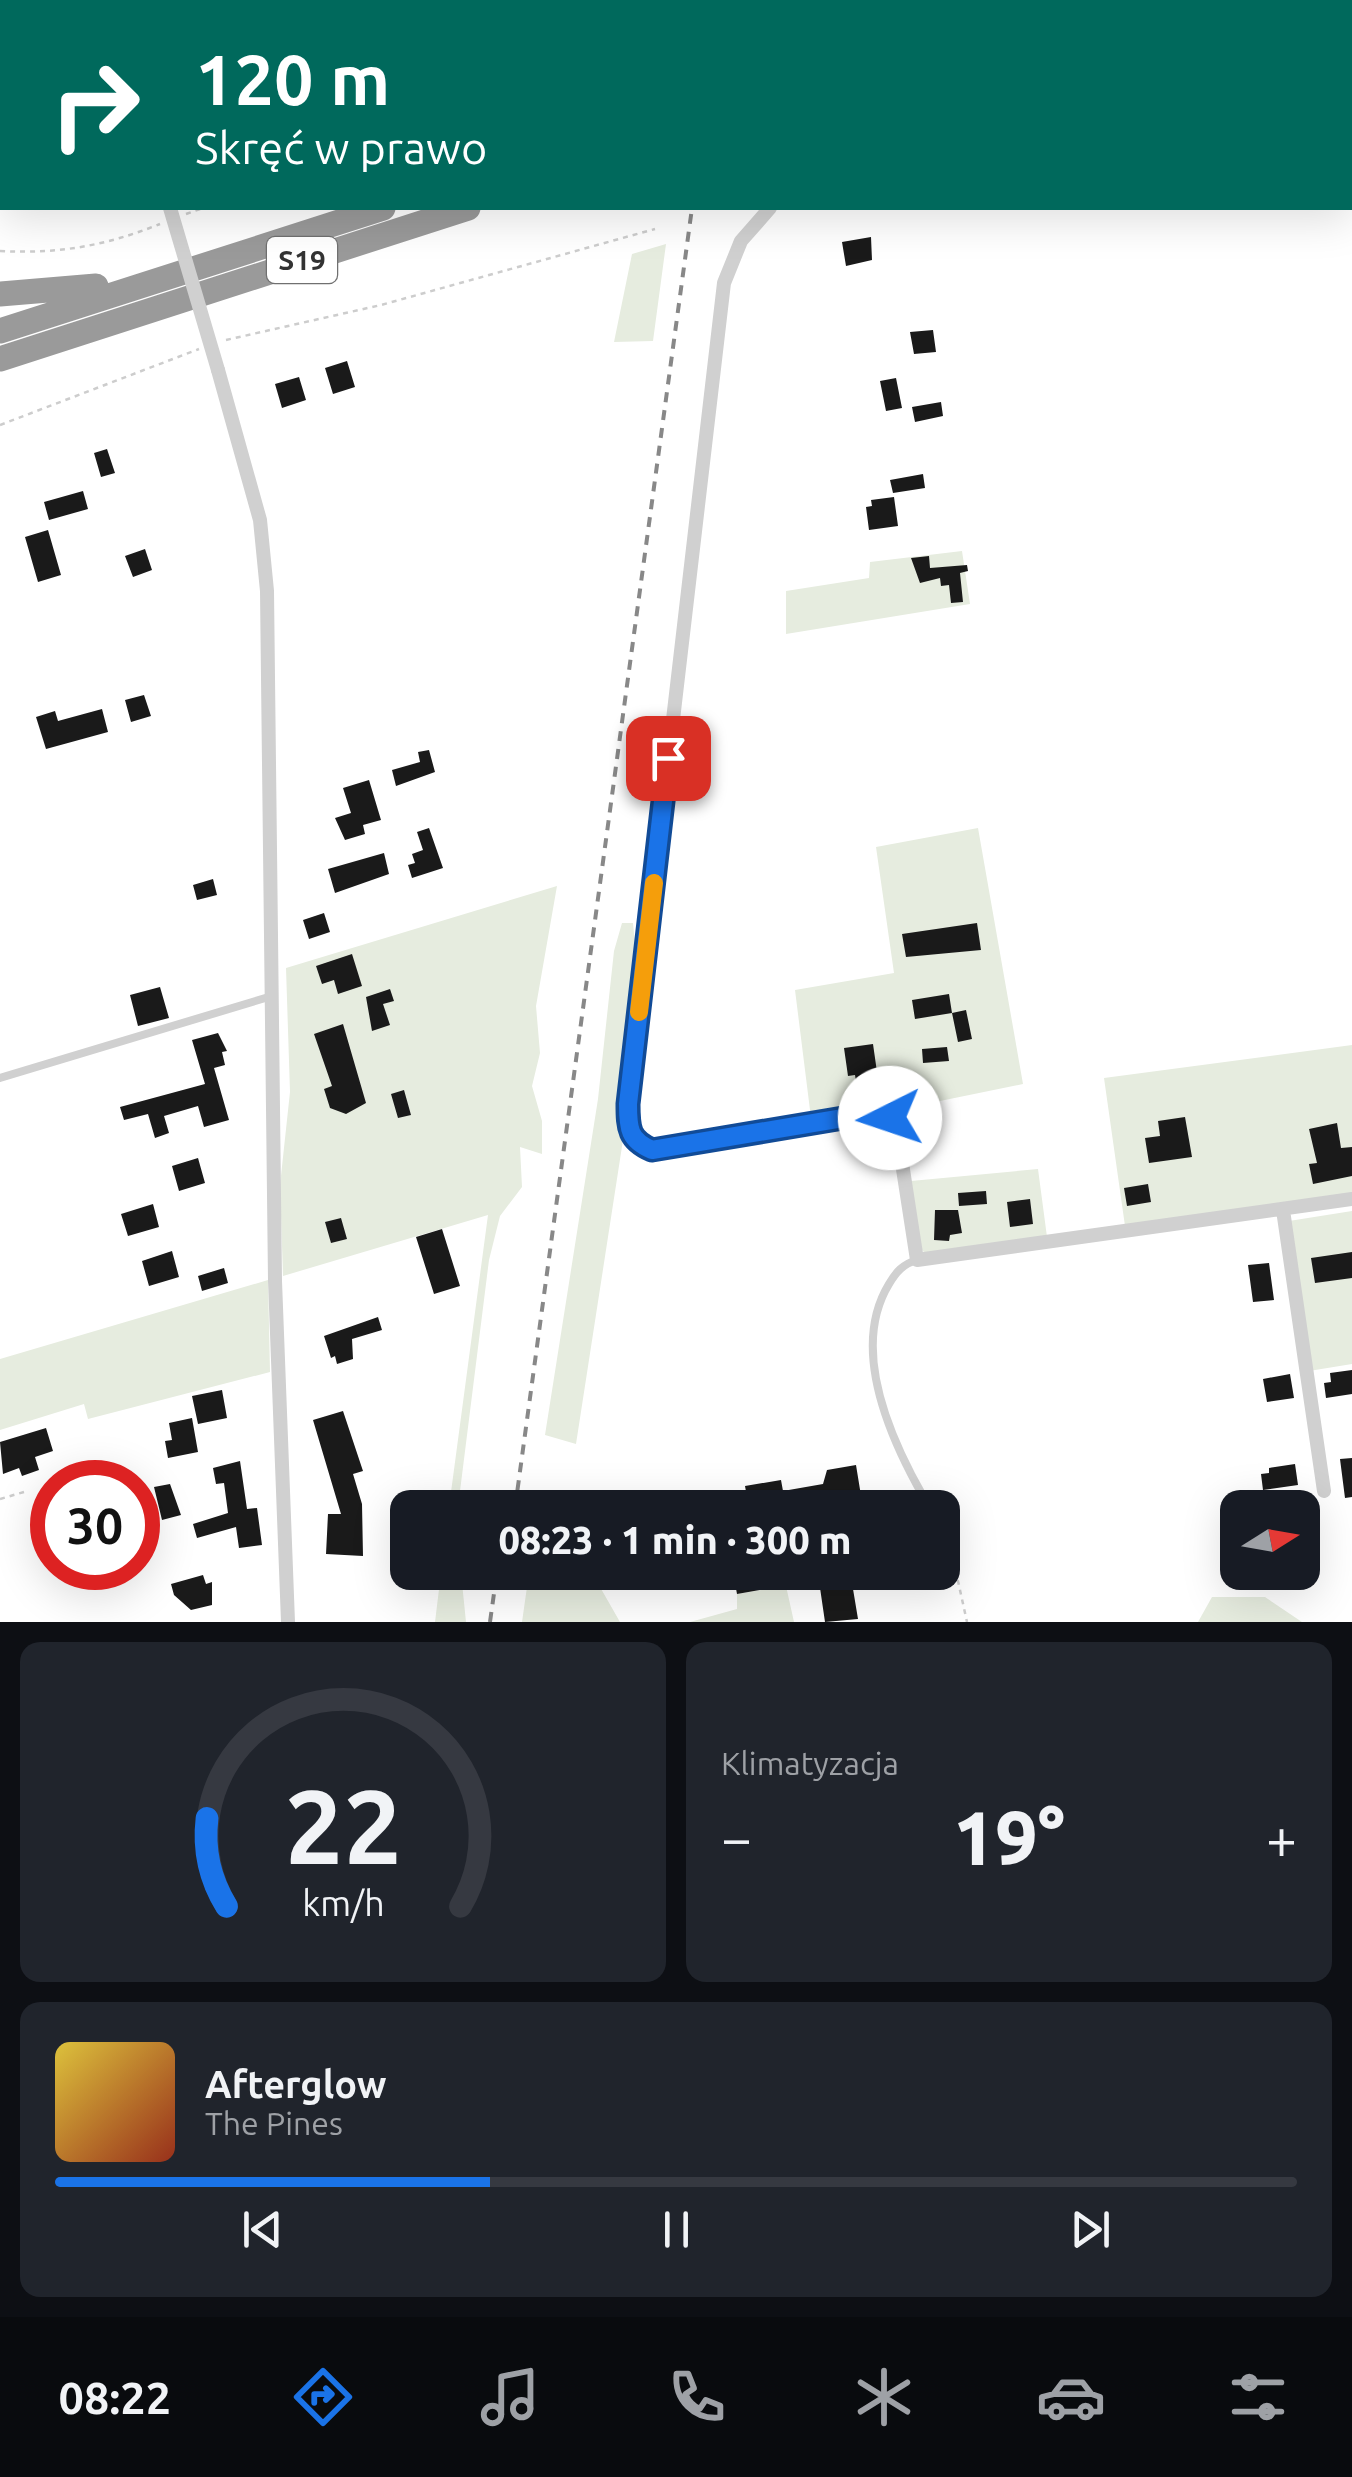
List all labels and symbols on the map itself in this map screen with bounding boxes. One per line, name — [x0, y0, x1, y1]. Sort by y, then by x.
road number: S19 — [267, 237, 337, 283]
pin — [626, 716, 711, 801]
position arrow — [838, 1066, 942, 1170]
speed limit sign: 30 — [30, 1460, 160, 1590]
north arrow — [1220, 1490, 1320, 1590]

